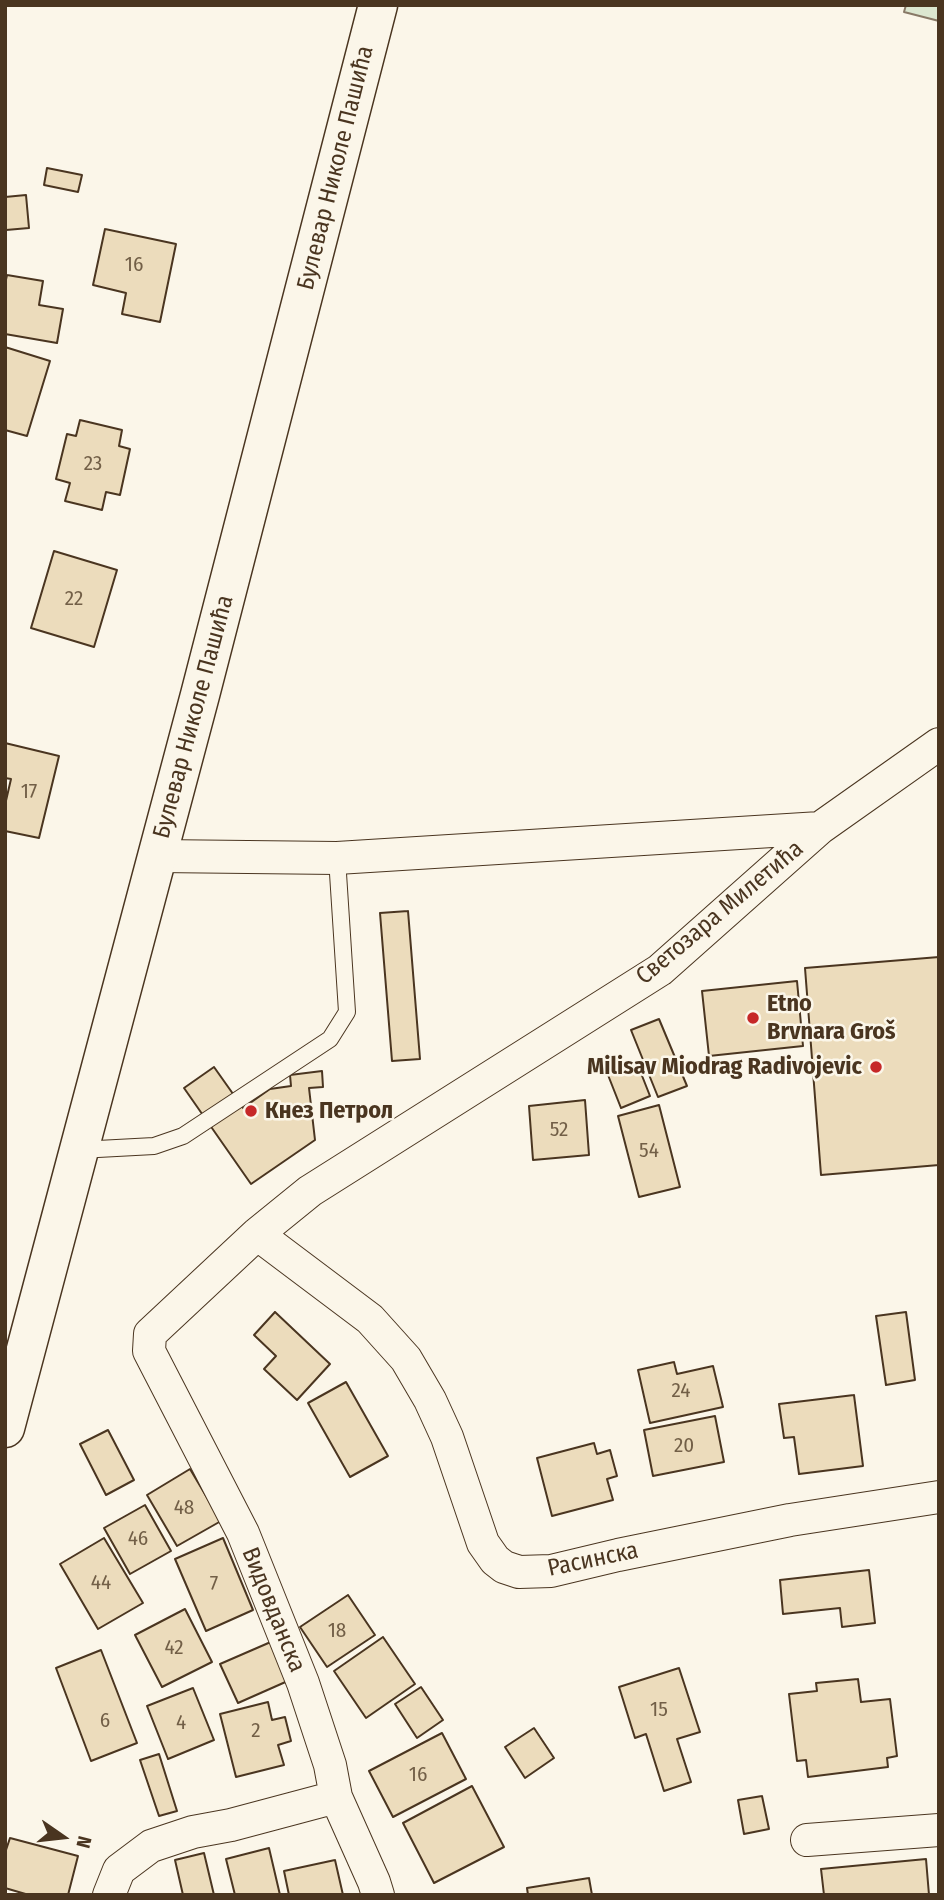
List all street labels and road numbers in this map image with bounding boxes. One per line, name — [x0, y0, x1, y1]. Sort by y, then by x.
street label: Булевар Николе Пашића — [292, 43, 380, 293]
street label: Булевар Николе Пашића — [148, 592, 240, 842]
street label: Светозара Милетића — [631, 835, 809, 991]
street label: Расинска — [545, 1536, 641, 1584]
street label: Видовданска — [235, 1543, 311, 1677]

